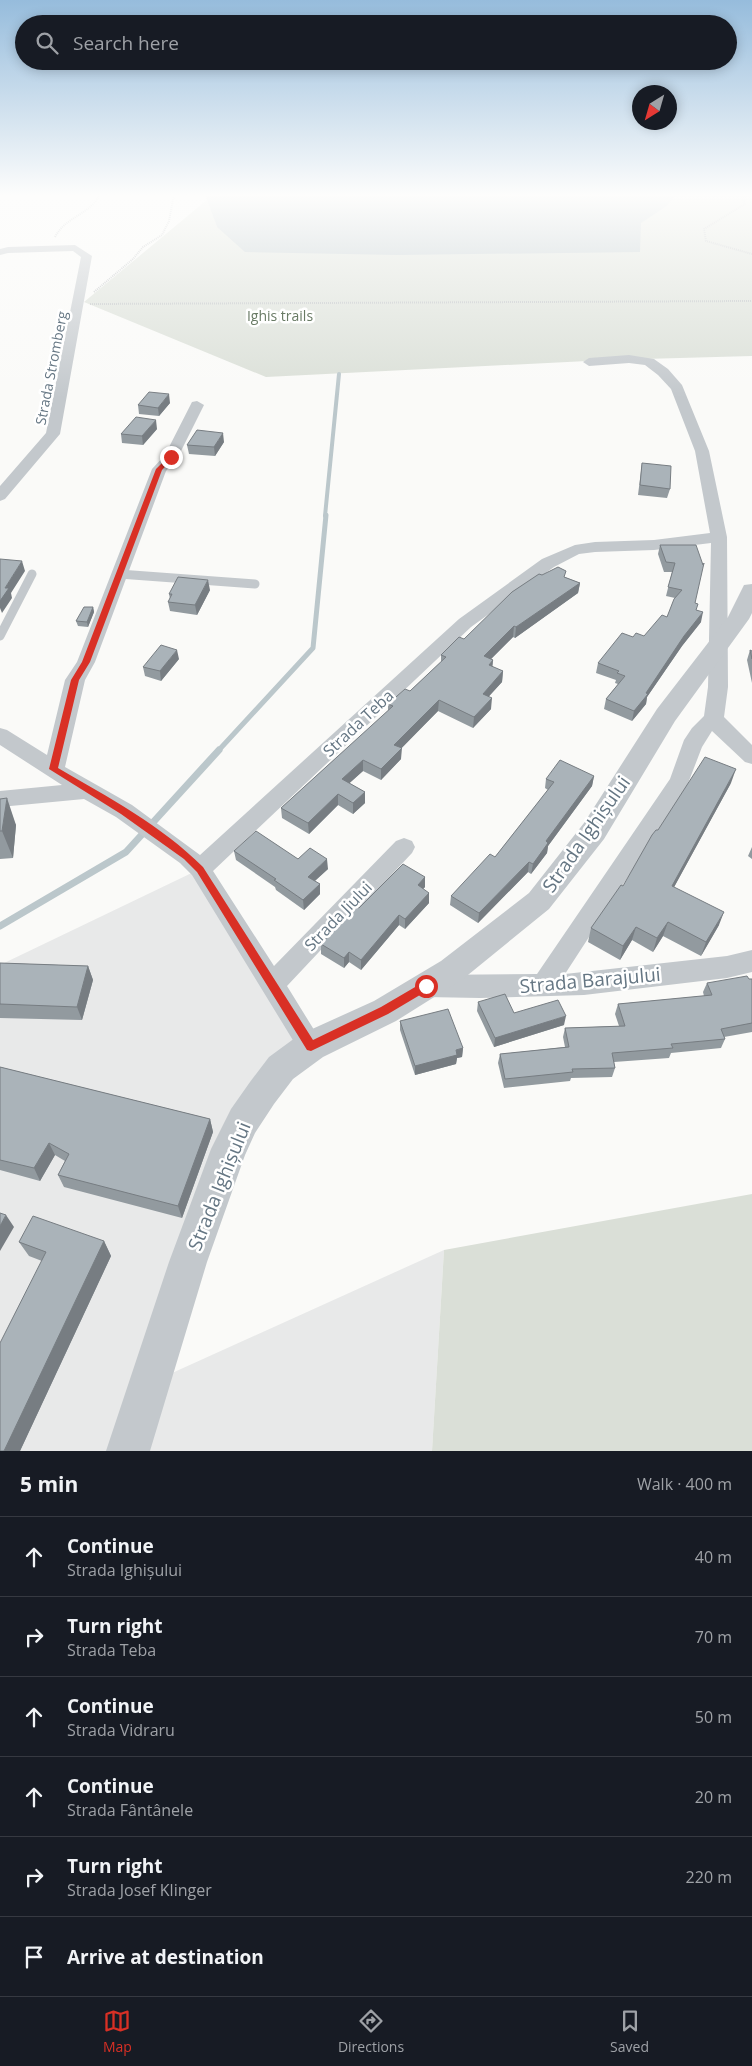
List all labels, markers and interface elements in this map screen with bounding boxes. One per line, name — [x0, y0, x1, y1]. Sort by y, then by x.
search box — [15, 15, 737, 70]
icon: search — [33, 29, 61, 57]
text: Search here — [73, 30, 179, 56]
north arrow — [632, 85, 677, 130]
park label: Ighis trails — [247, 306, 313, 325]
street label: Strada Stromberg — [31, 309, 71, 427]
route end — [160, 446, 183, 469]
street label: Strada Teba — [318, 685, 398, 761]
street label: Strada Ighișului — [536, 771, 636, 897]
street label: Strada Jiului — [299, 876, 377, 956]
street label: Strada Barajului — [518, 961, 662, 999]
route start — [415, 975, 438, 998]
street label: Strada Ighișului — [181, 1118, 257, 1254]
text: 5 min — [20, 1470, 78, 1498]
text: Walk · 400 m — [637, 1473, 732, 1495]
text: Continue — [67, 1533, 154, 1559]
icon: ahead — [20, 1543, 48, 1571]
text: 40 m — [695, 1546, 732, 1568]
text: Strada Ighișului — [67, 1559, 182, 1581]
text: Turn right — [67, 1613, 162, 1639]
icon: right — [20, 1623, 48, 1651]
text: 70 m — [695, 1626, 732, 1648]
text: Strada Teba — [67, 1639, 156, 1661]
text: Continue — [67, 1693, 154, 1719]
icon: ahead — [20, 1703, 48, 1731]
text: 50 m — [695, 1706, 732, 1728]
text: Strada Vidraru — [67, 1719, 175, 1741]
text: Continue — [67, 1773, 154, 1799]
icon: ahead — [20, 1783, 48, 1811]
text: 20 m — [695, 1786, 732, 1808]
text: Strada Fântânele — [67, 1799, 193, 1821]
text: Turn right — [67, 1853, 162, 1879]
icon: right — [20, 1863, 48, 1891]
text: 220 m — [686, 1866, 732, 1888]
text: Strada Josef Klinger — [67, 1879, 212, 1901]
icon: arrive — [20, 1943, 48, 1971]
text: Arrive at destination — [67, 1944, 264, 1970]
tab: Map — [103, 2007, 132, 2056]
tab: Directions — [338, 2007, 404, 2056]
tab: Saved — [610, 2007, 649, 2056]

